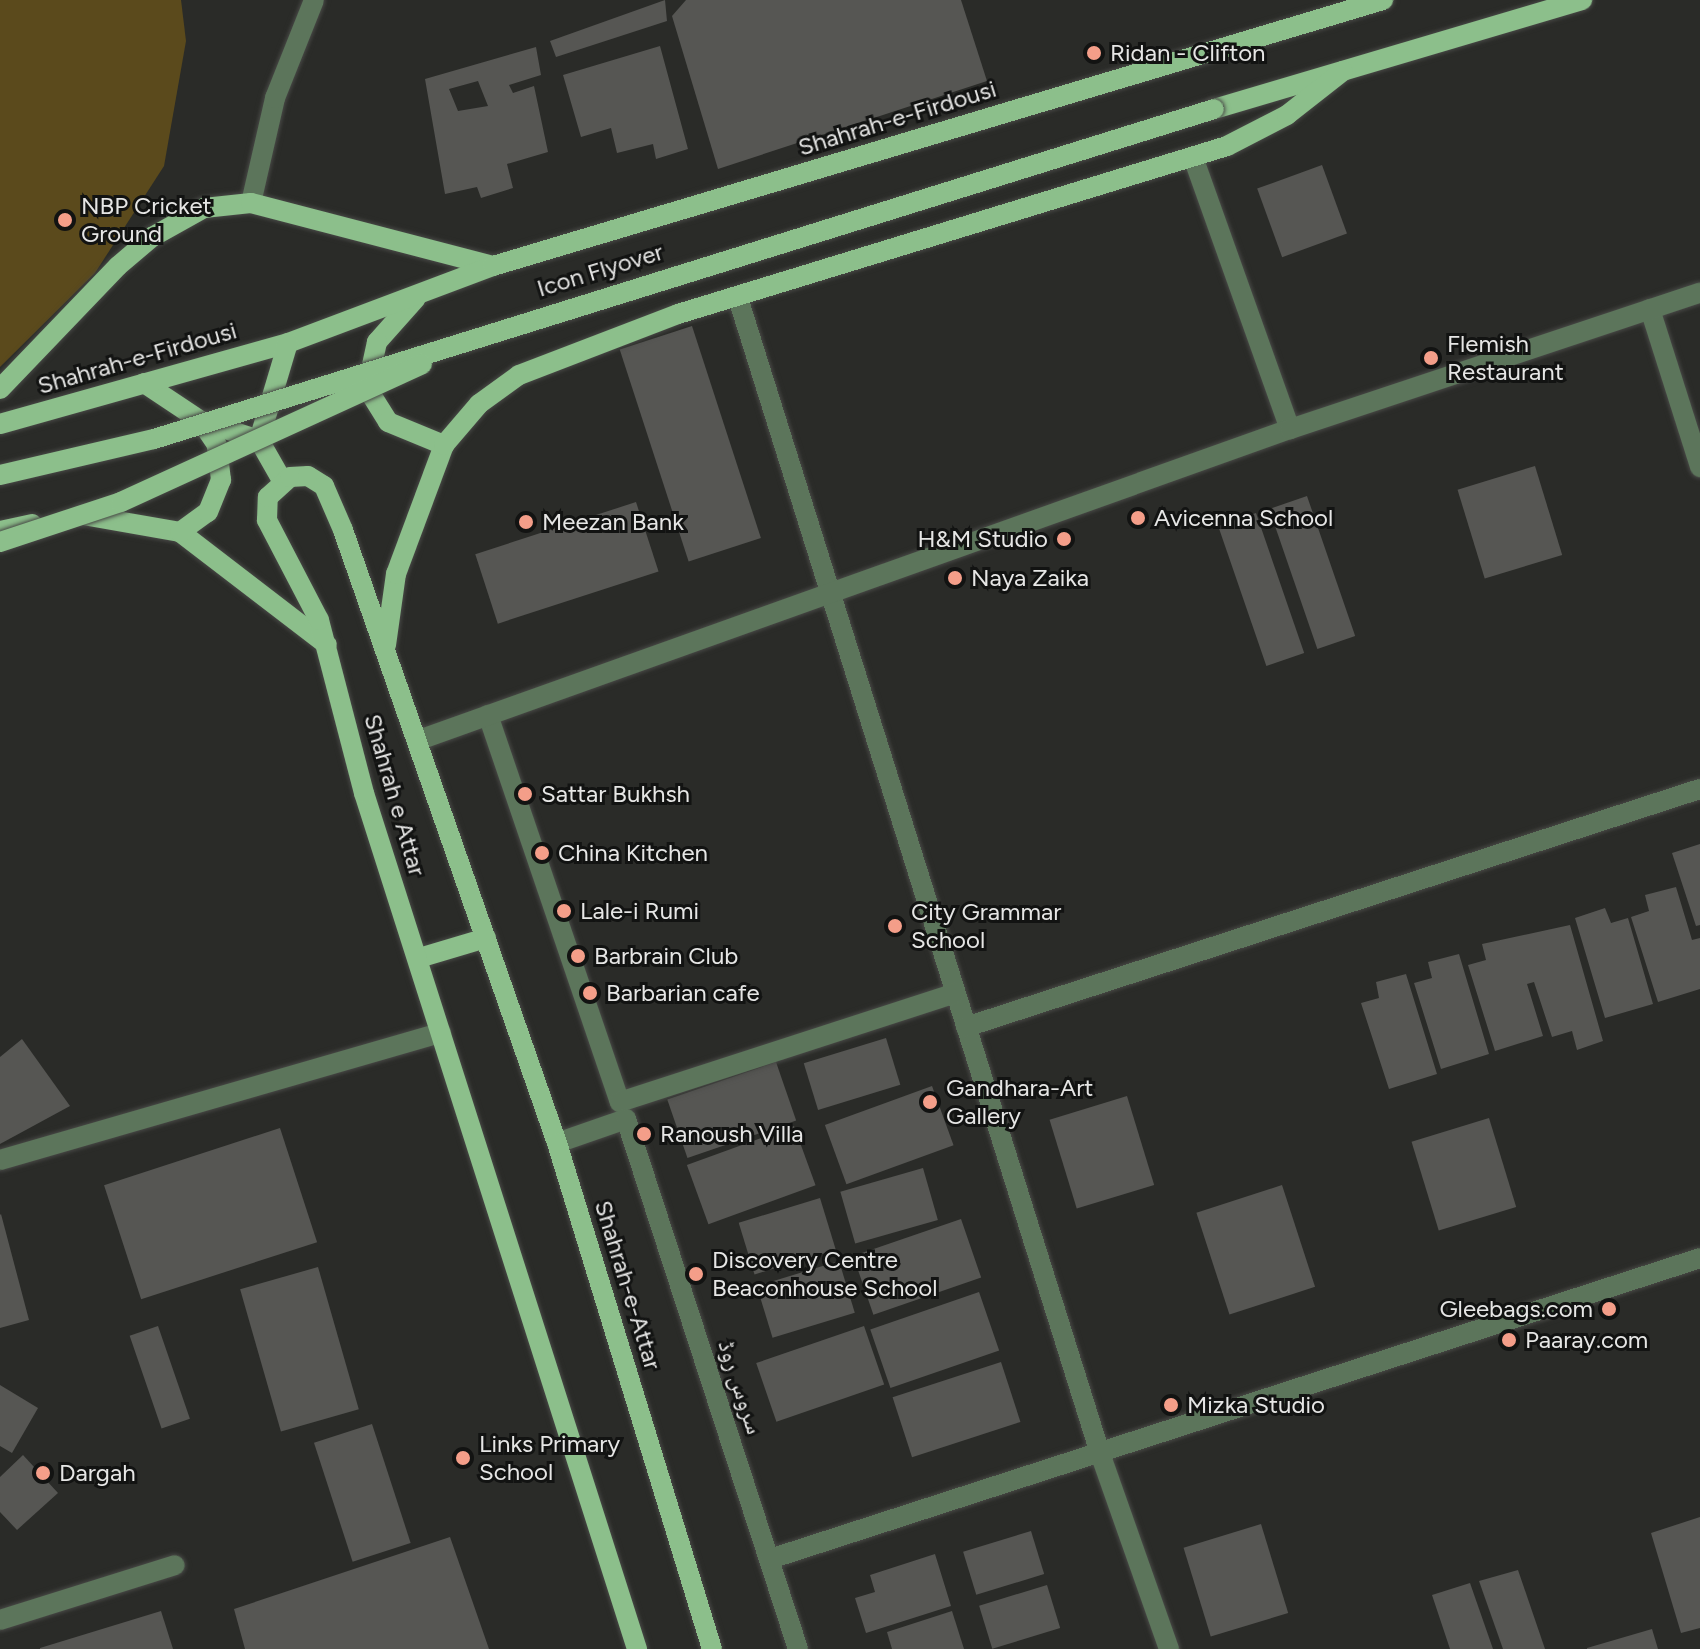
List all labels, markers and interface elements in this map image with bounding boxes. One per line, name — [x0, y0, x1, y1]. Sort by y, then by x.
place label: Ridan - Clifton — [1110, 39, 1265, 67]
marker: Ridan - Clifton — [1085, 44, 1103, 62]
street label: Shahrah-e-Firdousi — [795, 74, 999, 162]
place label: NBP Cricket Ground — [81, 192, 212, 248]
marker: NBP Cricket Ground — [56, 211, 74, 229]
street label: Icon Flyover — [533, 237, 667, 303]
street label: Shahrah-e-Firdousi — [34, 316, 240, 400]
place label: Flemish Restaurant — [1447, 330, 1564, 386]
marker: Flemish Restaurant — [1422, 349, 1440, 367]
place label: Avicenna School — [1154, 504, 1333, 532]
place label: Meezan Bank — [542, 508, 684, 536]
marker: Avicenna School — [1129, 509, 1147, 527]
marker: Meezan Bank — [517, 513, 535, 531]
place label: H&M Studio — [918, 525, 1048, 553]
marker: H&M Studio — [1055, 530, 1073, 548]
place label: Naya Zaika — [971, 564, 1089, 592]
marker: Naya Zaika — [946, 569, 964, 587]
street label: Shahrah e Attar — [358, 711, 432, 879]
place label: Sattar Bukhsh — [541, 780, 690, 808]
marker: Sattar Bukhsh — [516, 785, 534, 803]
place label: China Kitchen — [558, 839, 708, 867]
marker: China Kitchen — [533, 844, 551, 862]
place label: Lale-i Rumi — [580, 897, 699, 925]
place label: City Grammar School — [911, 898, 1061, 954]
marker: Lale-i Rumi — [555, 902, 573, 920]
marker: City Grammar School — [886, 917, 904, 935]
place label: Barbrain Club — [594, 942, 738, 970]
marker: Barbrain Club — [569, 947, 587, 965]
place label: Barbarian cafe — [606, 979, 760, 1007]
marker: Barbarian cafe — [581, 984, 599, 1002]
place label: Gandhara-Art Gallery — [946, 1074, 1093, 1130]
marker: Gandhara-Art Gallery — [921, 1093, 939, 1111]
place label: Ranoush Villa — [660, 1120, 803, 1148]
marker: Ranoush Villa — [635, 1125, 653, 1143]
street label: Shahrah-e-Attar — [589, 1197, 667, 1373]
place label: Discovery Centre Beaconhouse School — [712, 1246, 937, 1302]
marker: Discovery Centre Beaconhouse School — [687, 1265, 705, 1283]
place label: Gleebags.com — [1439, 1295, 1593, 1323]
marker: Gleebags.com — [1600, 1300, 1618, 1318]
place label: Paaray.com — [1525, 1326, 1648, 1354]
marker: Paaray.com — [1500, 1331, 1518, 1349]
street label: سروس روڈ — [712, 1336, 770, 1438]
place label: Mizka Studio — [1187, 1391, 1325, 1419]
marker: Mizka Studio — [1162, 1396, 1180, 1414]
place label: Links Primary School — [479, 1430, 620, 1486]
marker: Links Primary School — [454, 1449, 472, 1467]
place label: Dargah — [59, 1459, 136, 1487]
marker: Dargah — [34, 1464, 52, 1482]

